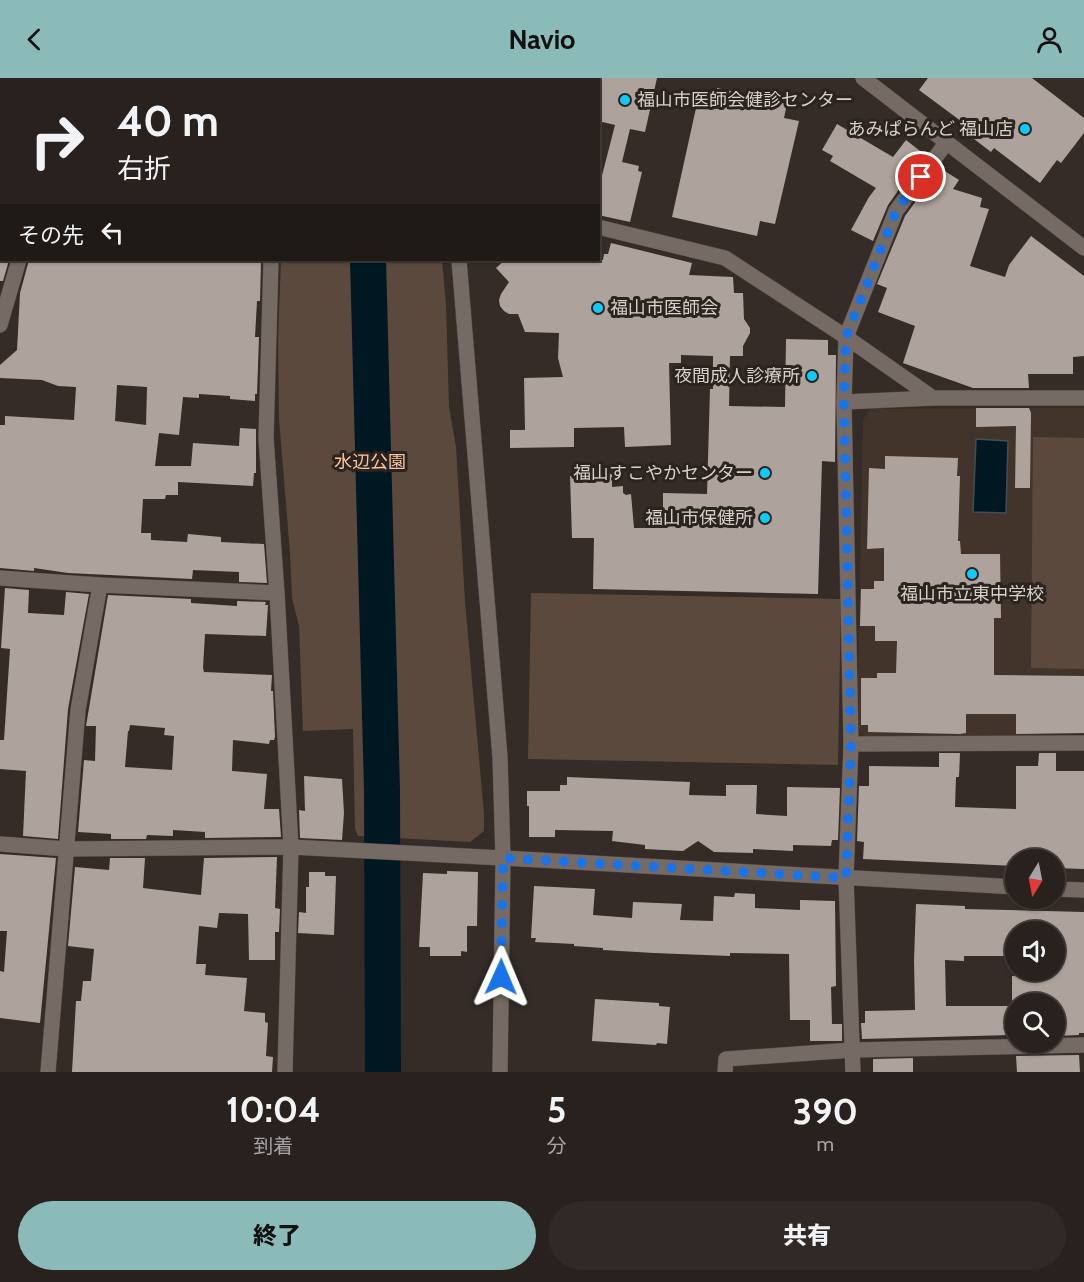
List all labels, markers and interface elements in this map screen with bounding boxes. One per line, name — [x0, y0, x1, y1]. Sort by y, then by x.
icon: back — [18, 23, 51, 56]
text: Navio — [508, 23, 576, 56]
icon: person — [1033, 23, 1066, 56]
place label: 福山市医師会健診センター — [637, 89, 853, 111]
marker: 福山市医師会健診センター — [618, 93, 632, 107]
text: 40 m — [117, 95, 219, 147]
icon: right — [18, 102, 96, 180]
place label: あみぱらんど 福山店 — [847, 118, 1013, 140]
marker: あみぱらんど 福山店 — [1018, 122, 1032, 136]
pin — [895, 151, 946, 202]
text: 右折 — [117, 152, 171, 185]
icon: arrive — [904, 160, 937, 193]
icon: left — [96, 216, 129, 249]
text: その先 — [18, 222, 84, 249]
place label: 福山市医師会 — [610, 297, 718, 319]
marker: 福山市医師会 — [591, 301, 605, 315]
place label: 夜間成人診療所 — [674, 365, 800, 387]
marker: 夜間成人診療所 — [805, 369, 819, 383]
park label: 水辺公園 — [334, 451, 406, 473]
place label: 福山すこやかセンター — [573, 462, 753, 484]
marker: 福山すこやかセンター — [758, 466, 772, 480]
place label: 福山市保健所 — [645, 507, 753, 529]
marker: 福山市保健所 — [758, 511, 772, 525]
marker: 福山市立東中学校 — [965, 567, 979, 581]
place label: 福山市立東中学校 — [900, 583, 1044, 605]
north arrow — [1005, 849, 1065, 909]
map controls — [1005, 849, 1065, 1053]
button: sound — [1005, 921, 1065, 981]
position arrow — [469, 945, 533, 1009]
button: search — [1005, 993, 1065, 1053]
text: 10:04 — [226, 1087, 321, 1131]
text: 5 — [547, 1087, 566, 1131]
text: 390 — [793, 1089, 858, 1133]
text: m — [817, 1132, 834, 1156]
text: 到着 — [253, 1134, 293, 1158]
text: 分 — [547, 1134, 567, 1158]
button: 終了 — [18, 1201, 536, 1270]
button: 共有 — [548, 1201, 1066, 1270]

